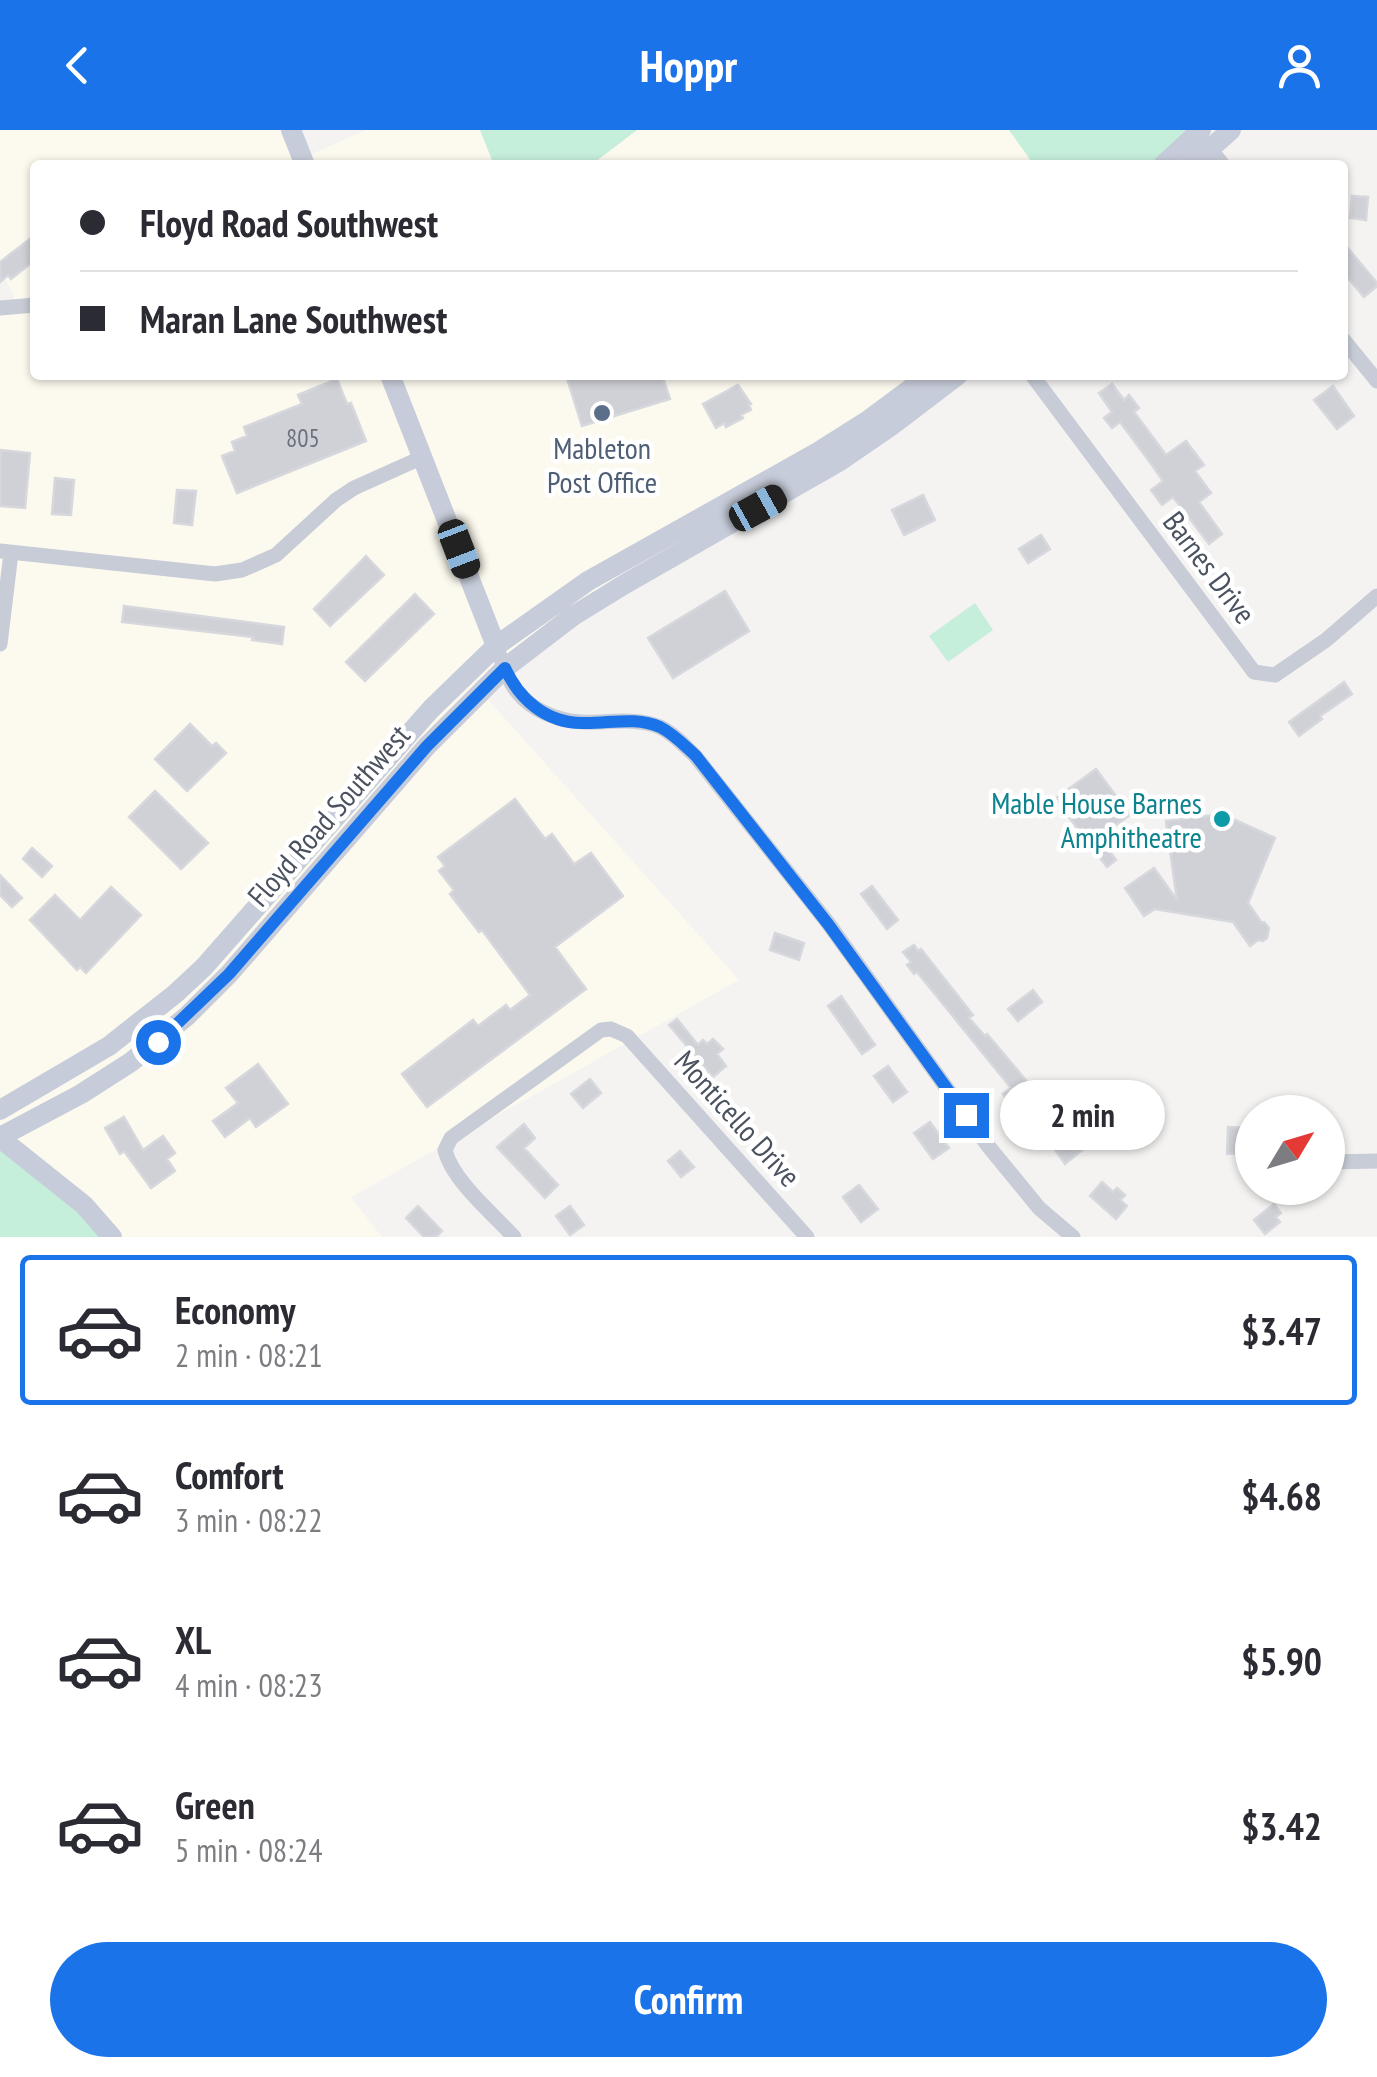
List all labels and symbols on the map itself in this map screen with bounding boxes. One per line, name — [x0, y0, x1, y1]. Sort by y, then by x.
marker: Mableton Post Office — [591, 402, 613, 424]
house number: 805 — [286, 422, 320, 454]
place label: Mableton Post Office — [547, 428, 657, 501]
car — [724, 480, 792, 536]
street label: Barnes Drive — [1155, 503, 1265, 631]
car — [434, 516, 484, 582]
street label: Floyd Road Southwest — [238, 715, 418, 914]
place label: Mable House Barnes Amphitheatre — [991, 783, 1202, 856]
marker: Mable House Barnes Amphitheatre — [1211, 808, 1233, 830]
route start — [136, 1020, 181, 1065]
street label: Monticello Drive — [667, 1042, 809, 1194]
callout: 2 min — [1001, 1080, 1166, 1150]
route end — [944, 1093, 989, 1138]
north arrow — [1235, 1095, 1345, 1205]

